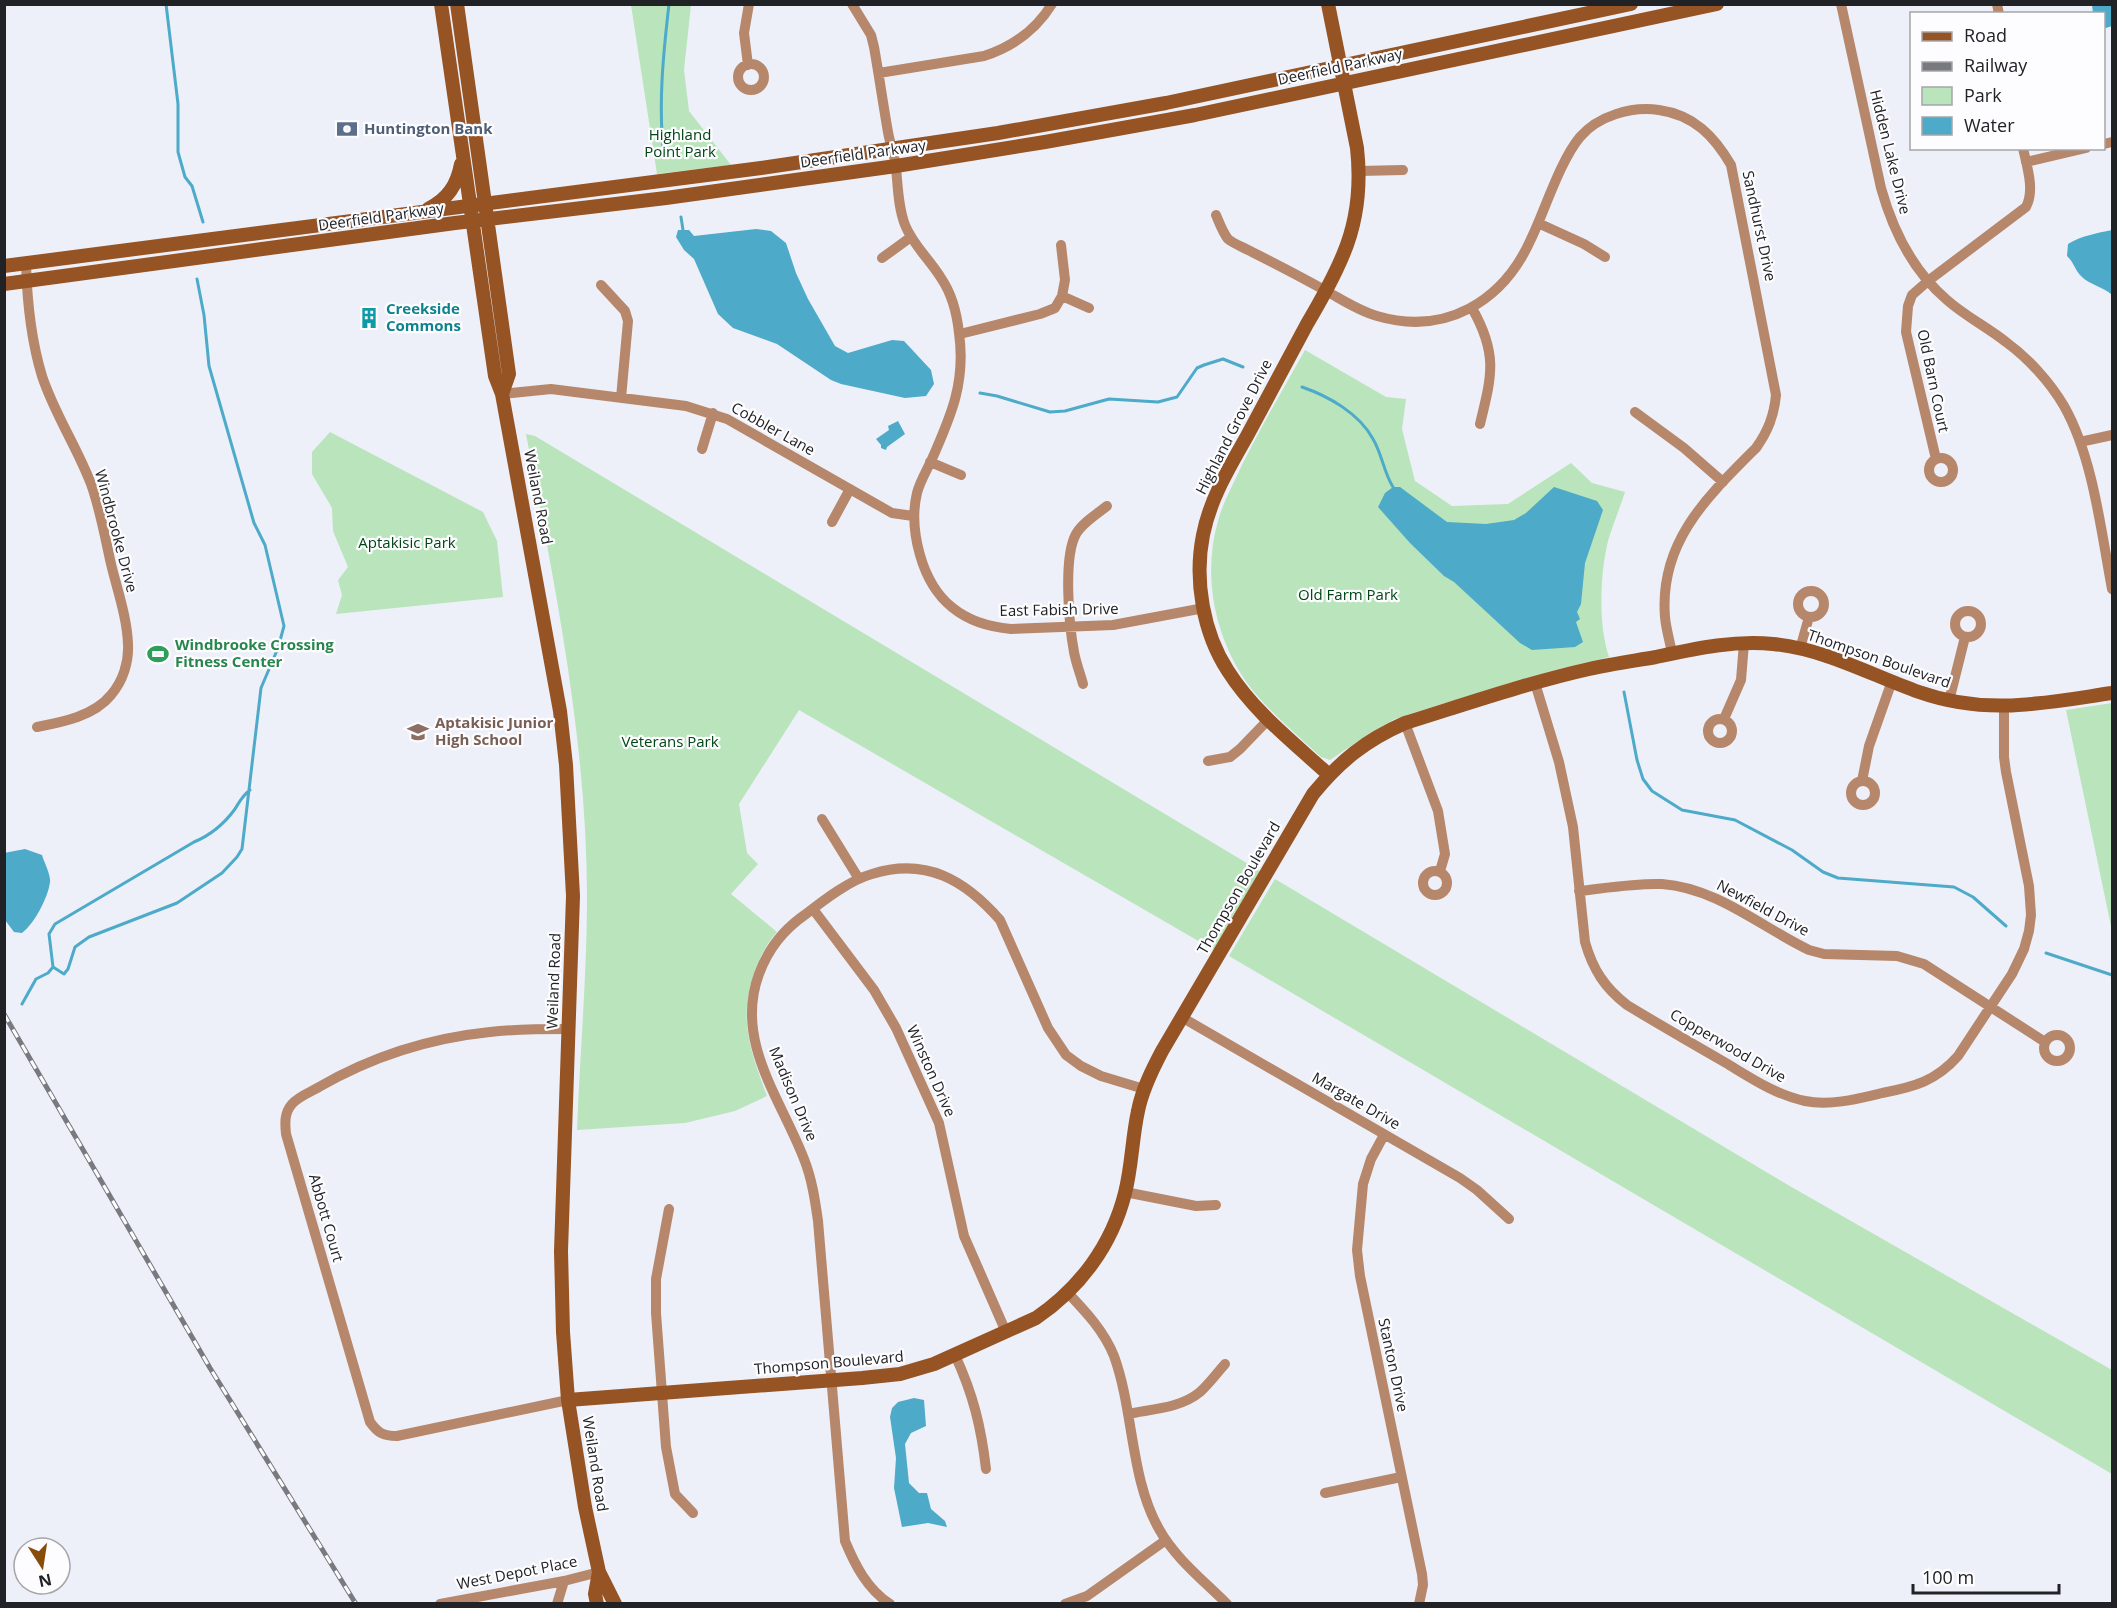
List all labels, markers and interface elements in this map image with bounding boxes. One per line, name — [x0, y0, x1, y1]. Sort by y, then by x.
legend — [1910, 12, 2105, 150]
text: Road — [1964, 23, 2007, 47]
street label: Deerfield Parkway — [1276, 43, 1404, 89]
text: Railway — [1964, 53, 2028, 77]
text: Park — [1964, 83, 2002, 107]
street label: Hidden Lake Drive — [1866, 87, 1916, 216]
text: Water — [1964, 113, 2015, 137]
bank icon: Huntington Bank — [335, 117, 359, 141]
place label: Huntington Bank — [364, 118, 493, 138]
park label: Highland Point Park — [644, 124, 716, 161]
street label: Deerfield Parkway — [799, 134, 928, 172]
street label: Sandhurst Drive — [1738, 169, 1781, 283]
street label: Deerfield Parkway — [317, 197, 446, 235]
place label: Creekside Commons — [386, 298, 461, 335]
building icon: Creekside Commons — [357, 306, 381, 330]
street label: Old Barn Court — [1913, 327, 1955, 434]
street label: Highland Grove Drive — [1190, 356, 1276, 498]
street label: Cobbler Lane — [728, 397, 819, 459]
street label: Weiland Road — [520, 448, 558, 546]
street label: Windbrooke Drive — [91, 467, 143, 594]
park label: Aptakisic Park — [358, 532, 456, 552]
park label: Old Farm Park — [1298, 584, 1398, 604]
street label: East Fabish Drive — [999, 598, 1119, 620]
street label: Thompson Boulevard — [1805, 624, 1954, 692]
place label: Windbrooke Crossing Fitness Center — [175, 634, 334, 671]
sports icon: Windbrooke Crossing Fitness Center — [146, 642, 170, 666]
place label: Aptakisic Junior High School — [435, 712, 553, 749]
school or university icon: Aptakisic Junior High School — [406, 720, 430, 744]
park label: Veterans Park — [621, 731, 719, 751]
street label: Thompson Boulevard — [1192, 818, 1284, 957]
street label: Newfield Drive — [1714, 874, 1813, 940]
street label: Weiland Road — [541, 933, 565, 1029]
street label: Copperwood Drive — [1667, 1004, 1790, 1087]
street label: Winston Drive — [903, 1022, 961, 1120]
street label: Madison Drive — [765, 1043, 823, 1144]
street label: Margate Drive — [1309, 1067, 1404, 1134]
street label: Abbott Court — [305, 1171, 349, 1264]
street label: Stanton Drive — [1374, 1316, 1414, 1413]
street label: Thompson Boulevard — [753, 1346, 905, 1379]
street label: Weiland Road — [579, 1415, 613, 1513]
north arrow — [12, 1536, 72, 1596]
street label: West Depot Place — [455, 1551, 579, 1593]
scale bar — [1913, 1557, 2058, 1595]
text: 100 m — [1922, 1565, 1974, 1589]
text: N — [36, 1569, 54, 1593]

